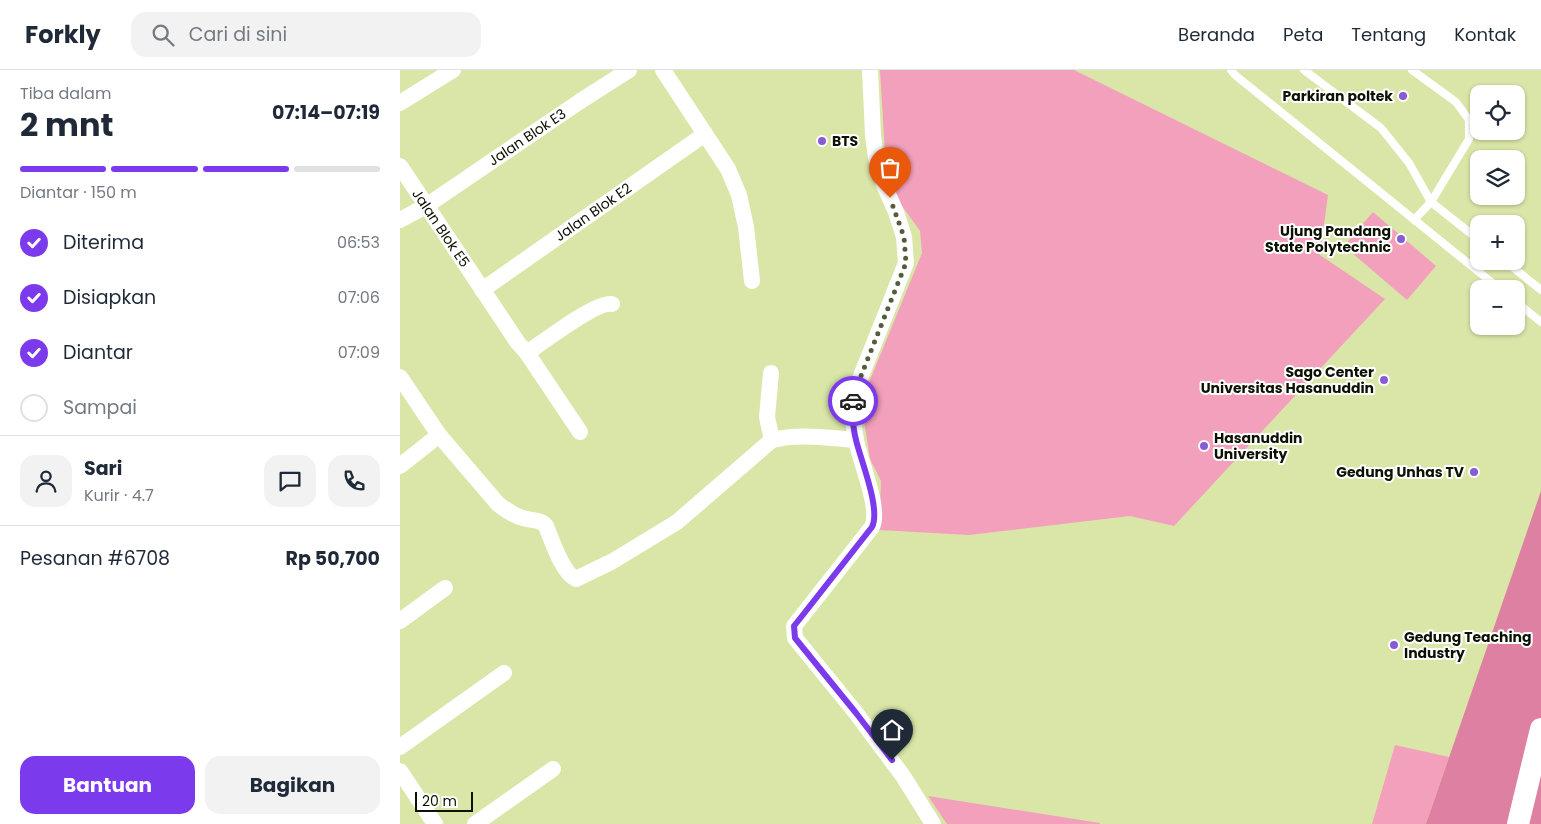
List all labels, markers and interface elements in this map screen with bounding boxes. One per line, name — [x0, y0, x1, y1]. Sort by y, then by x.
search box — [131, 12, 481, 57]
text: Forkly — [25, 18, 101, 51]
icon: search — [149, 21, 177, 49]
text: Cari di sini — [189, 21, 287, 48]
text: Beranda — [1178, 22, 1255, 47]
text: Peta — [1283, 22, 1323, 47]
text: Tentang — [1351, 22, 1426, 47]
text: Kontak — [1454, 22, 1516, 47]
text: Tiba dalam — [20, 82, 111, 105]
map controls — [1470, 85, 1525, 335]
button: locate — [1470, 85, 1525, 140]
place label: Parkiran poltek — [1283, 86, 1393, 106]
marker: Parkiran poltek — [1397, 90, 1409, 102]
text: 07:14–07:19 — [272, 99, 380, 126]
text: 2 mnt — [20, 102, 114, 147]
street label: Jalan Blok E3 — [484, 104, 570, 170]
place label: BTS — [832, 131, 858, 151]
marker: BTS — [816, 135, 828, 147]
pin — [869, 147, 911, 198]
button: layers — [1470, 150, 1525, 205]
icon: bag — [876, 154, 904, 182]
street label: Jalan Blok E2 — [551, 178, 635, 246]
text: Diantar · 150 m — [20, 181, 137, 204]
street label: Jalan Blok E5 — [407, 185, 475, 271]
button: + — [1470, 215, 1525, 270]
place label: Ujung Pandang State Polytechnic — [1265, 221, 1392, 257]
icon: check — [20, 229, 48, 257]
text: Diterima — [63, 229, 144, 256]
text: 06:53 — [337, 231, 380, 254]
marker: Ujung Pandang State Polytechnic — [1395, 233, 1407, 245]
button: − — [1470, 280, 1525, 335]
icon: check — [20, 284, 48, 312]
text: Disiapkan — [63, 284, 156, 311]
text: 07:06 — [338, 286, 380, 309]
icon: check — [20, 339, 48, 367]
text: Diantar — [63, 339, 133, 366]
text: 07:09 — [338, 341, 380, 364]
place label: Sago Center Universitas Hasanuddin — [1201, 362, 1374, 398]
marker: Sago Center Universitas Hasanuddin — [1378, 374, 1390, 386]
courier — [828, 376, 878, 426]
icon: car — [839, 387, 867, 415]
text: Sampai — [63, 394, 137, 421]
place label: Hasanuddin University — [1214, 428, 1303, 464]
marker: Hasanuddin University — [1198, 440, 1210, 452]
button: person — [20, 455, 72, 507]
text: Sari — [84, 455, 122, 482]
button: chat — [264, 455, 316, 507]
button: phone — [328, 455, 380, 507]
place label: Gedung Unhas TV — [1336, 462, 1465, 482]
marker: Gedung Unhas TV — [1468, 466, 1480, 478]
text: Kurir · 4.7 — [84, 484, 154, 507]
text: Pesanan #6708 — [20, 545, 170, 572]
text: Rp 50,700 — [286, 545, 380, 572]
place label: Gedung Teaching Industry — [1404, 627, 1532, 663]
marker: Gedung Teaching Industry — [1388, 639, 1400, 651]
pin — [871, 709, 913, 760]
icon: home — [878, 716, 906, 744]
button: Bantuan — [20, 756, 195, 814]
button: Bagikan — [205, 756, 380, 814]
scale bar — [415, 789, 472, 812]
text: 20 m — [422, 791, 457, 811]

